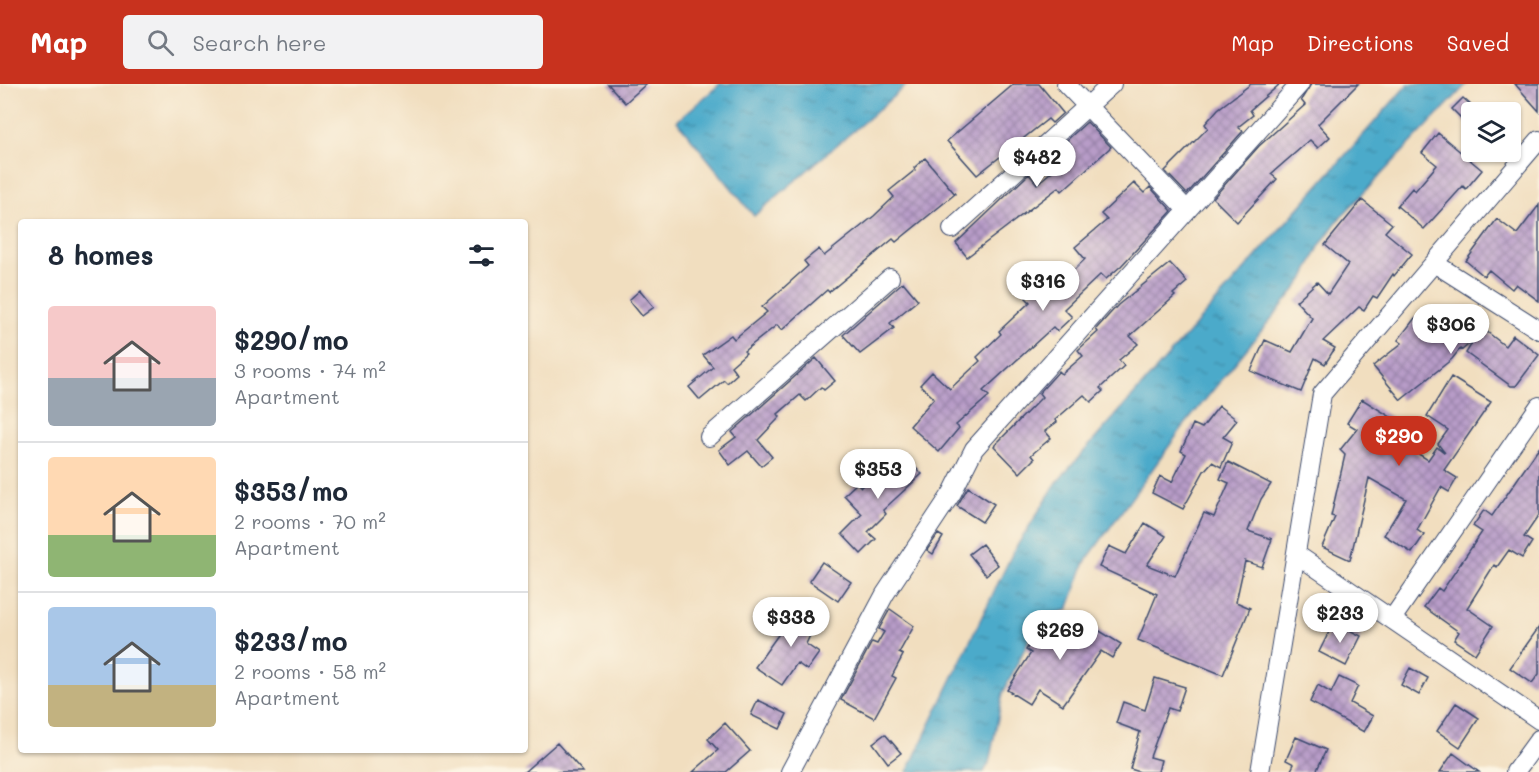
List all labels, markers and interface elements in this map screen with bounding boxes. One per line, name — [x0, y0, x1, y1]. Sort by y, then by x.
search box — [123, 15, 543, 69]
text: Map — [30, 24, 87, 60]
icon: search — [144, 26, 177, 59]
text: Search here — [192, 28, 326, 57]
text: Map — [1231, 29, 1274, 56]
text: Directions — [1307, 29, 1414, 56]
text: Saved — [1447, 29, 1509, 56]
map controls — [1461, 102, 1521, 162]
button: layers — [1461, 102, 1521, 162]
pin: $482 — [1001, 137, 1073, 188]
text: $482 — [1013, 143, 1061, 169]
text: 8 homes — [48, 238, 154, 272]
icon: filters — [465, 239, 498, 272]
pin: $316 — [1007, 261, 1079, 312]
text: $316 — [1020, 267, 1066, 293]
pin: $306 — [1415, 304, 1487, 355]
text: $306 — [1426, 310, 1476, 336]
text: $290/mo — [234, 323, 349, 357]
icon: home — [96, 330, 168, 402]
text: 3 rooms · 74 m² — [234, 357, 386, 383]
text: Apartment — [234, 383, 340, 409]
pin: $290 — [1363, 416, 1435, 467]
text: $290 — [1375, 422, 1423, 448]
pin: $353 — [842, 449, 914, 500]
text: $353 — [854, 455, 902, 481]
text: $353/mo — [234, 474, 348, 508]
icon: home — [96, 481, 168, 553]
text: 2 rooms · 70 m² — [234, 508, 386, 534]
text: Apartment — [234, 534, 340, 560]
pin: $233 — [1304, 593, 1376, 644]
pin: $338 — [755, 597, 827, 648]
text: $233 — [1316, 599, 1364, 625]
text: $338 — [767, 603, 815, 629]
pin: $269 — [1024, 610, 1096, 661]
text: $269 — [1036, 616, 1084, 642]
text: $233/mo — [234, 624, 347, 658]
icon: home — [96, 631, 168, 703]
text: 2 rooms · 58 m² — [234, 658, 386, 684]
text: Apartment — [234, 684, 340, 710]

